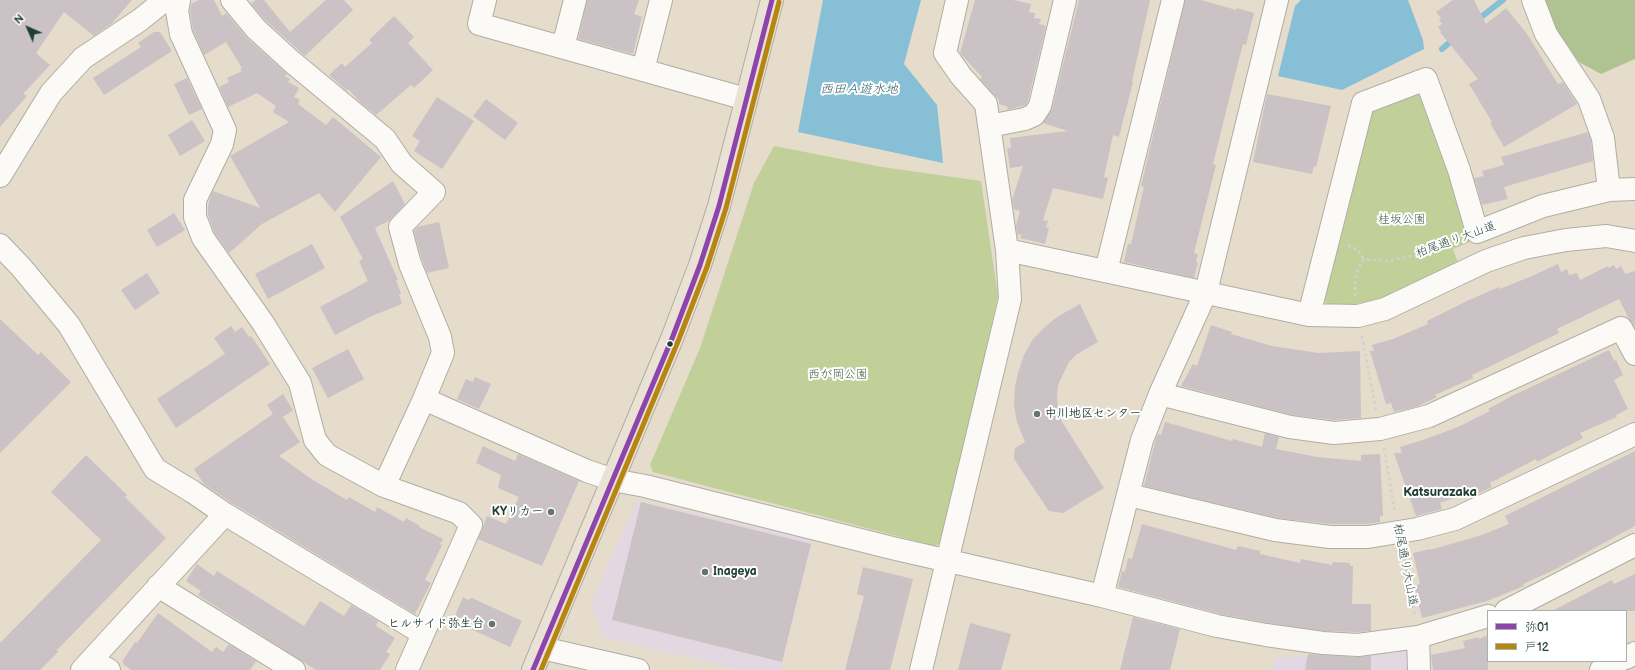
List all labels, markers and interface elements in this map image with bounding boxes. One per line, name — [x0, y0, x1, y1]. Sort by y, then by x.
north arrow — [8, 8, 48, 48]
text: N — [12, 12, 27, 27]
water label: 西田Ａ遊水地 — [820, 82, 898, 98]
park label: 桂坂公園 — [1378, 213, 1426, 227]
street label: 柏尾通り大山道 — [1414, 219, 1498, 261]
unlabelled marker — [665, 339, 675, 349]
park label: 西が岡公園 — [808, 368, 868, 382]
place label: 中川地区センター — [1045, 407, 1141, 421]
marker: 中川地区センター — [1032, 409, 1042, 419]
district label: Katsurazaka — [1403, 485, 1477, 501]
place label: KYリカー — [492, 505, 543, 519]
marker: KYリカー — [546, 507, 556, 517]
street label: 柏尾通り大山道 — [1390, 522, 1420, 608]
place label: Inageya — [713, 565, 757, 579]
marker: Inageya — [700, 567, 710, 577]
legend — [1487, 610, 1627, 662]
place label: ヒルサイド弥生台 — [388, 617, 484, 631]
marker: ヒルサイド弥生台 — [487, 619, 497, 629]
text: 弥01 — [1525, 620, 1549, 635]
text: 戸12 — [1525, 640, 1549, 655]

